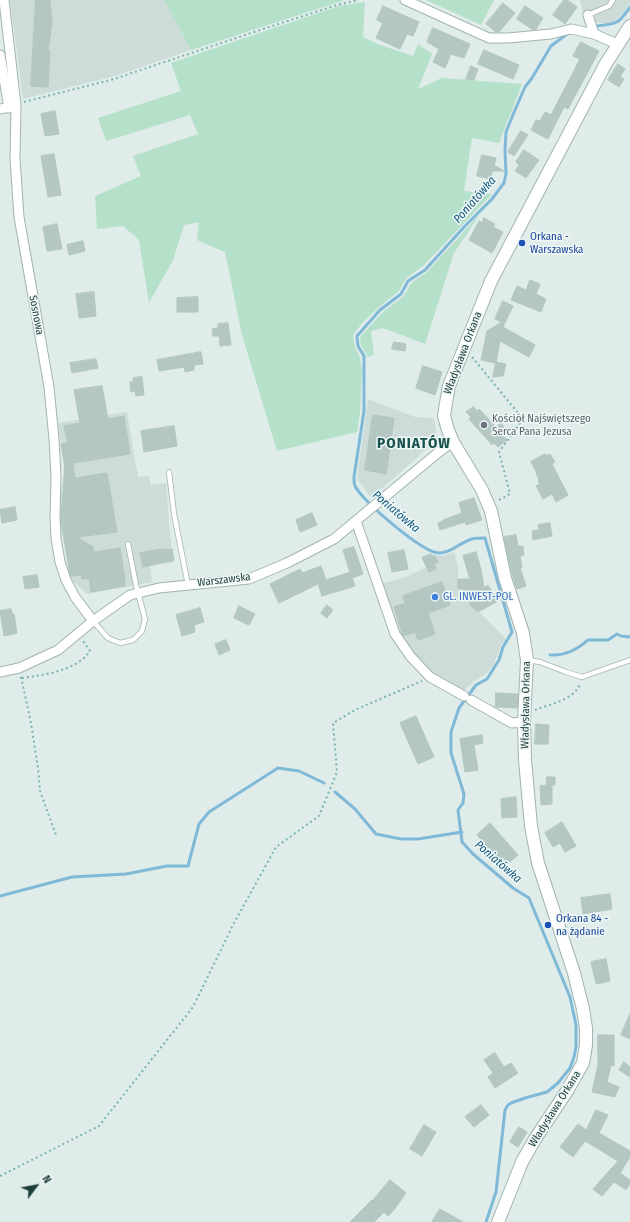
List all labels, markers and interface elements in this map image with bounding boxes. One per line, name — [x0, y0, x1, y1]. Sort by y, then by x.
water label: Poniatówka — [451, 174, 499, 226]
place label: Orkana - Warszawska — [530, 230, 583, 256]
marker: Orkana - Warszawska — [517, 238, 527, 248]
street label: Sosnowa — [26, 294, 46, 336]
street label: Władysława Orkana — [441, 310, 485, 396]
place label: Kościół Najświętszego Serca Pana Jezusa — [492, 412, 591, 438]
marker: Kościół Najświętszego Serca Pana Jezusa — [479, 420, 489, 430]
district label: PONIATÓW — [377, 435, 451, 453]
water label: Poniatówka — [369, 488, 423, 536]
street label: Warszawska — [197, 570, 251, 590]
place label: GL. INWEST-POL — [443, 590, 513, 604]
marker: GL. INWEST-POL — [430, 592, 440, 602]
street label: Władysława Orkana — [519, 661, 533, 749]
water label: Poniatówka — [472, 838, 524, 886]
place label: Orkana 84 - na żądanie — [556, 912, 608, 938]
marker: Orkana 84 - na żądanie — [543, 920, 553, 930]
street label: Władysława Orkana — [526, 1068, 584, 1150]
north arrow — [16, 1166, 56, 1206]
text: N — [39, 1173, 54, 1186]

